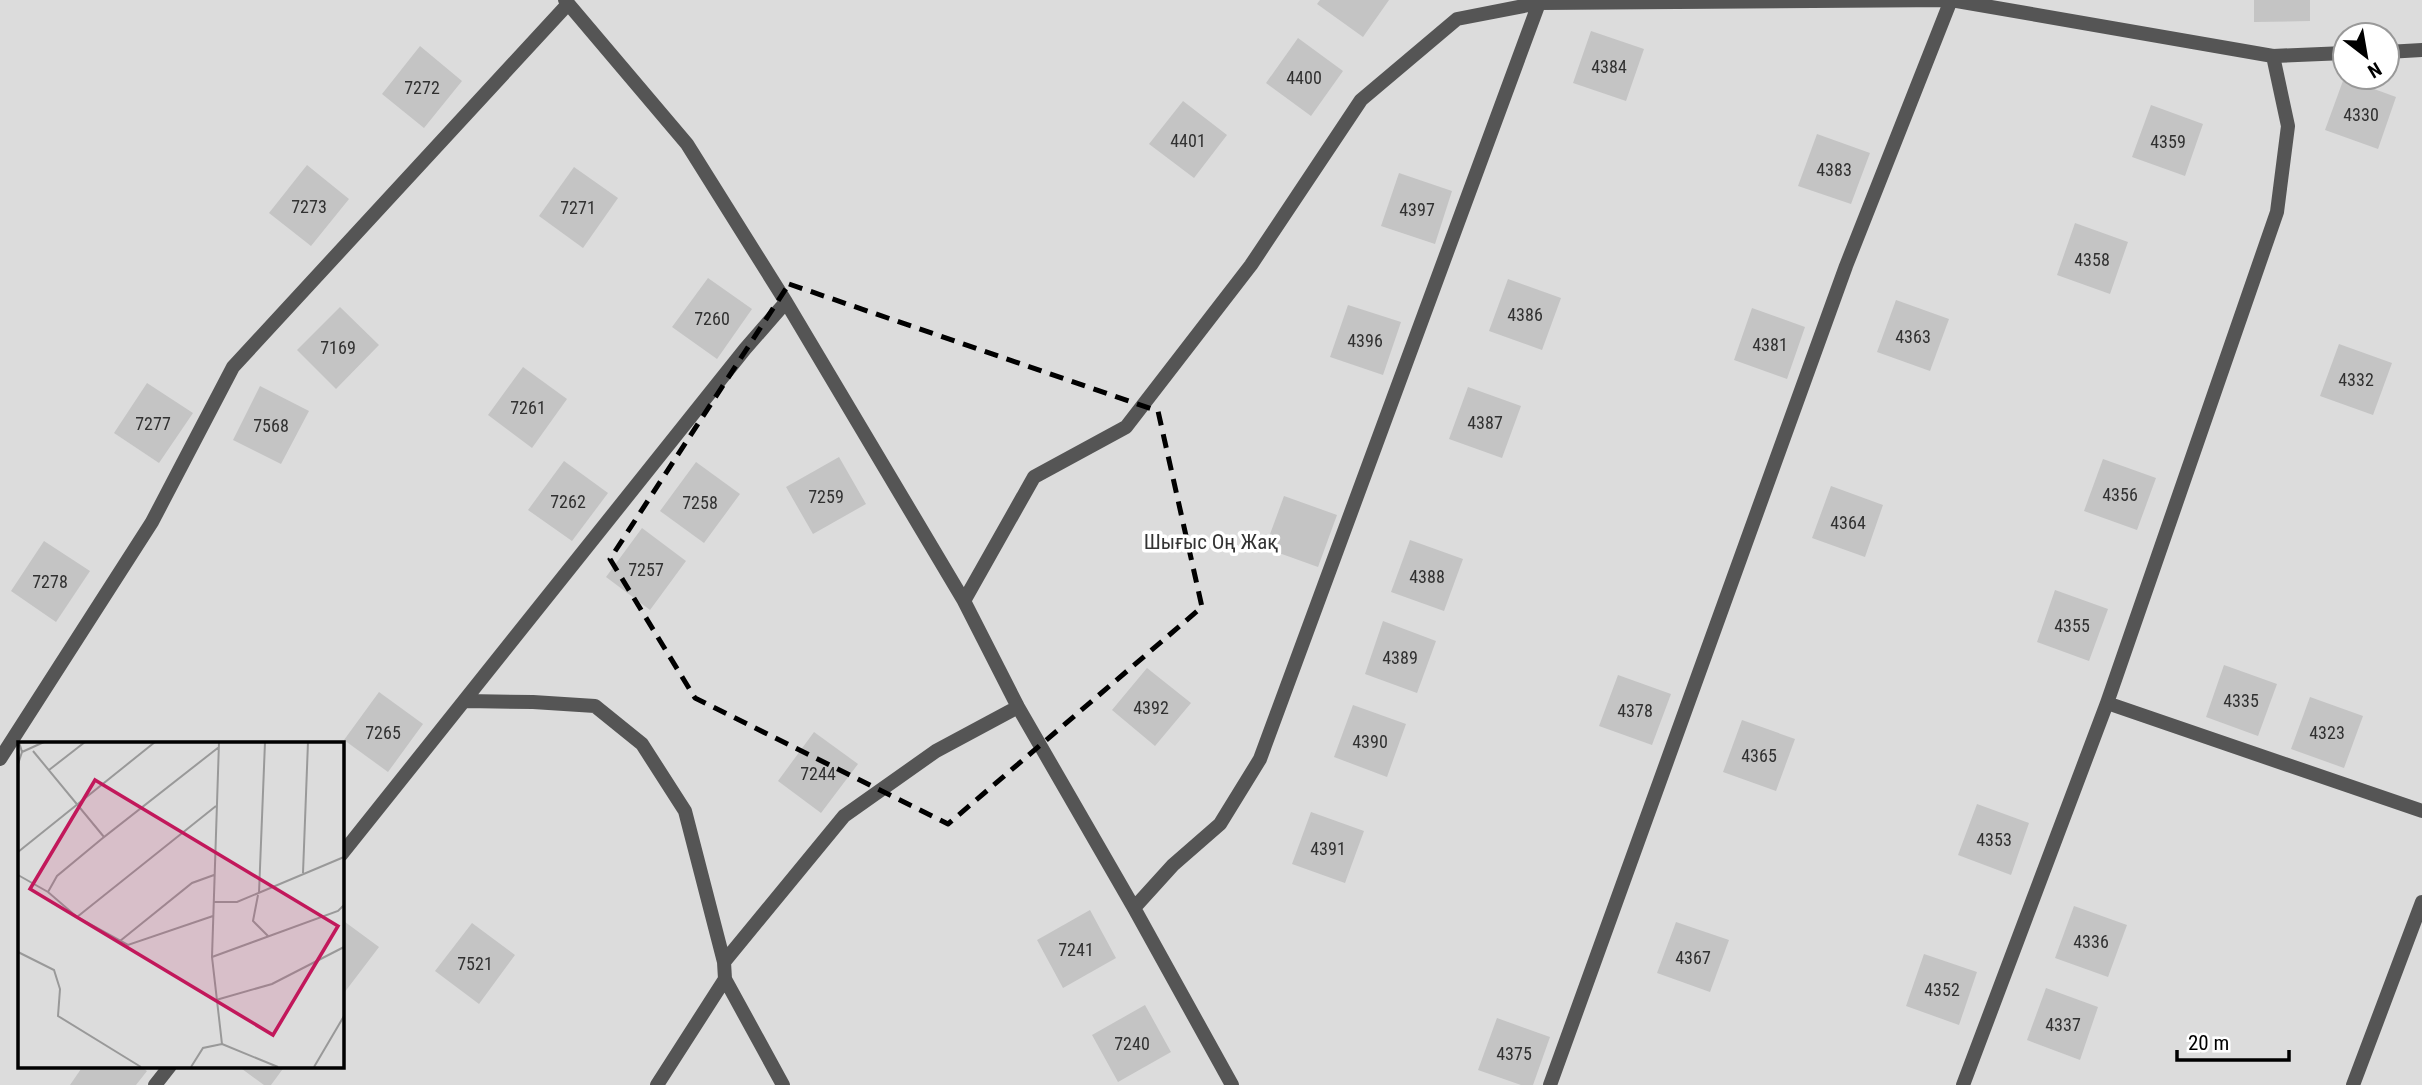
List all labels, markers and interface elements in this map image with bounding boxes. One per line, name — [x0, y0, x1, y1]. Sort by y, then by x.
north arrow — [2331, 21, 2401, 91]
house number: 4384 — [1591, 56, 1627, 77]
text: N — [2364, 57, 2385, 83]
house number: 4400 — [1286, 67, 1322, 88]
house number: 7272 — [404, 77, 440, 98]
house number: 4330 — [2343, 104, 2379, 125]
house number: 4401 — [1170, 130, 1206, 151]
house number: 4359 — [2150, 131, 2186, 152]
house number: 4383 — [1816, 159, 1852, 180]
house number: 7273 — [291, 196, 327, 217]
house number: 7271 — [560, 197, 596, 218]
house number: 4397 — [1399, 199, 1435, 220]
house number: 4358 — [2074, 249, 2110, 270]
house number: 4386 — [1507, 304, 1543, 325]
house number: 7260 — [694, 308, 730, 329]
house number: 4363 — [1895, 326, 1931, 347]
house number: 4396 — [1347, 330, 1383, 351]
house number: 4381 — [1752, 334, 1788, 355]
house number: 7169 — [320, 337, 356, 358]
house number: 4332 — [2338, 369, 2374, 390]
house number: 7261 — [510, 397, 546, 418]
house number: 4387 — [1467, 412, 1503, 433]
house number: 7277 — [135, 413, 171, 434]
house number: 7568 — [253, 415, 289, 436]
house number: 4356 — [2102, 484, 2138, 505]
house number: 7259 — [808, 486, 844, 507]
house number: 7262 — [550, 491, 586, 512]
house number: 7258 — [682, 492, 718, 513]
house number: 4364 — [1830, 512, 1866, 533]
park label: Шығыс Оң Жақ — [1144, 530, 1278, 554]
house number: 7257 — [628, 559, 664, 580]
house number: 4388 — [1409, 566, 1445, 587]
house number: 7278 — [32, 571, 68, 592]
house number: 4355 — [2054, 615, 2090, 636]
house number: 4389 — [1382, 647, 1418, 668]
house number: 4335 — [2223, 690, 2259, 711]
house number: 4392 — [1133, 697, 1169, 718]
house number: 4378 — [1617, 700, 1653, 721]
house number: 7265 — [365, 722, 401, 743]
house number: 4323 — [2309, 722, 2345, 743]
house number: 4390 — [1352, 731, 1388, 752]
inset map — [18, 742, 343, 1068]
house number: 4365 — [1741, 745, 1777, 766]
house number: 7244 — [800, 763, 836, 784]
house number: 4353 — [1976, 829, 2012, 850]
house number: 4391 — [1310, 838, 1346, 859]
house number: 4336 — [2073, 931, 2109, 952]
house number: 7241 — [1058, 939, 1094, 960]
house number: 4367 — [1675, 947, 1711, 968]
house number: 7521 — [457, 953, 493, 974]
house number: 4352 — [1924, 979, 1960, 1000]
house number: 4337 — [2045, 1014, 2081, 1035]
scale bar — [2177, 1018, 2289, 1062]
text: 20 m — [2188, 1031, 2229, 1055]
house number: 7240 — [1114, 1033, 1150, 1054]
house number: 4375 — [1496, 1043, 1532, 1064]

